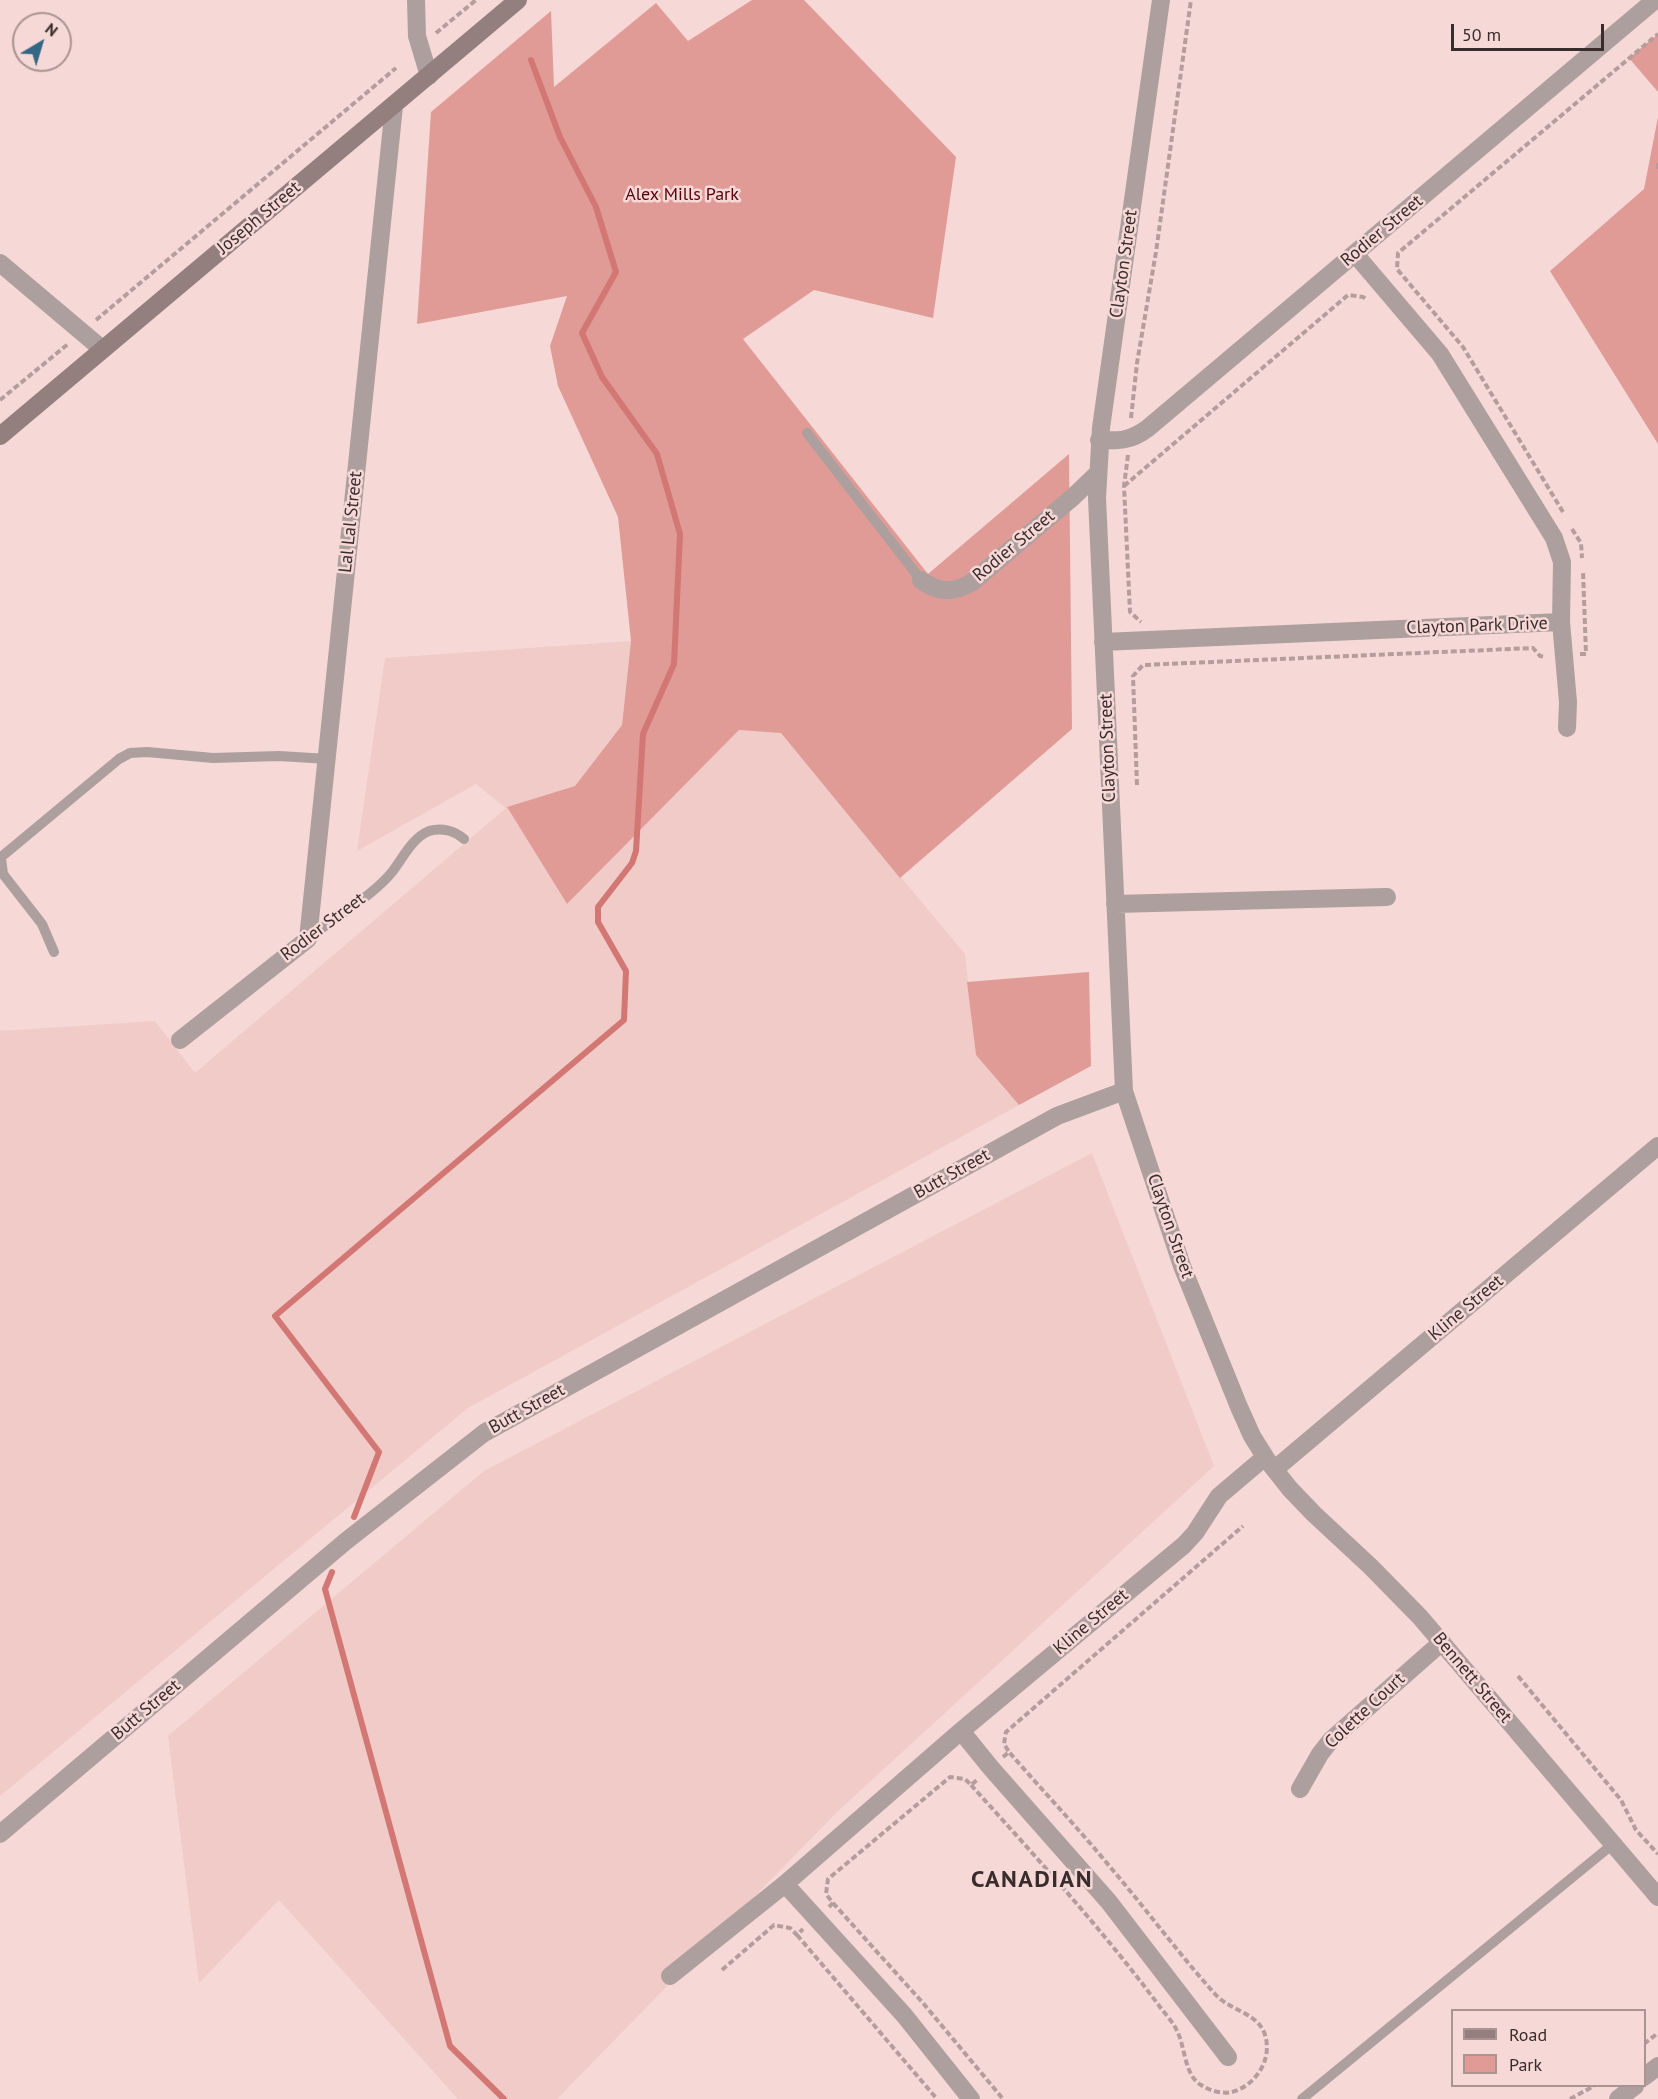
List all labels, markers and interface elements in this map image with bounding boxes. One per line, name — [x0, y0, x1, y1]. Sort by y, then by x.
north arrow — [12, 12, 72, 72]
scale bar — [1454, 12, 1607, 50]
text: N — [42, 18, 62, 41]
text: 50 m — [1462, 23, 1501, 46]
street label: Joseph Street — [213, 177, 305, 259]
park label: Alex Mills Park — [625, 184, 739, 206]
street label: Rodier Street — [1337, 191, 1427, 271]
street label: Clayton Street — [1106, 209, 1142, 319]
street label: Lal Lal Street — [335, 470, 367, 574]
street label: Rodier Street — [969, 506, 1059, 586]
street label: Clayton Park Drive — [1406, 613, 1548, 639]
street label: Clayton Street — [1095, 693, 1121, 803]
street label: Rodier Street — [277, 888, 369, 966]
street label: Butt Street — [910, 1144, 994, 1204]
street label: Clayton Street — [1142, 1171, 1198, 1281]
street label: Kline Street — [1424, 1271, 1508, 1345]
street label: Butt Street — [485, 1379, 569, 1439]
street label: Kline Street — [1049, 1585, 1133, 1659]
street label: Bennett Street — [1428, 1628, 1516, 1728]
street label: Colette Court — [1321, 1669, 1409, 1753]
street label: Butt Street — [107, 1675, 185, 1745]
district label: CANADIAN — [971, 1866, 1093, 1894]
legend — [1451, 2009, 1646, 2087]
text: Road — [1509, 2023, 1547, 2046]
text: Park — [1509, 2053, 1542, 2076]

